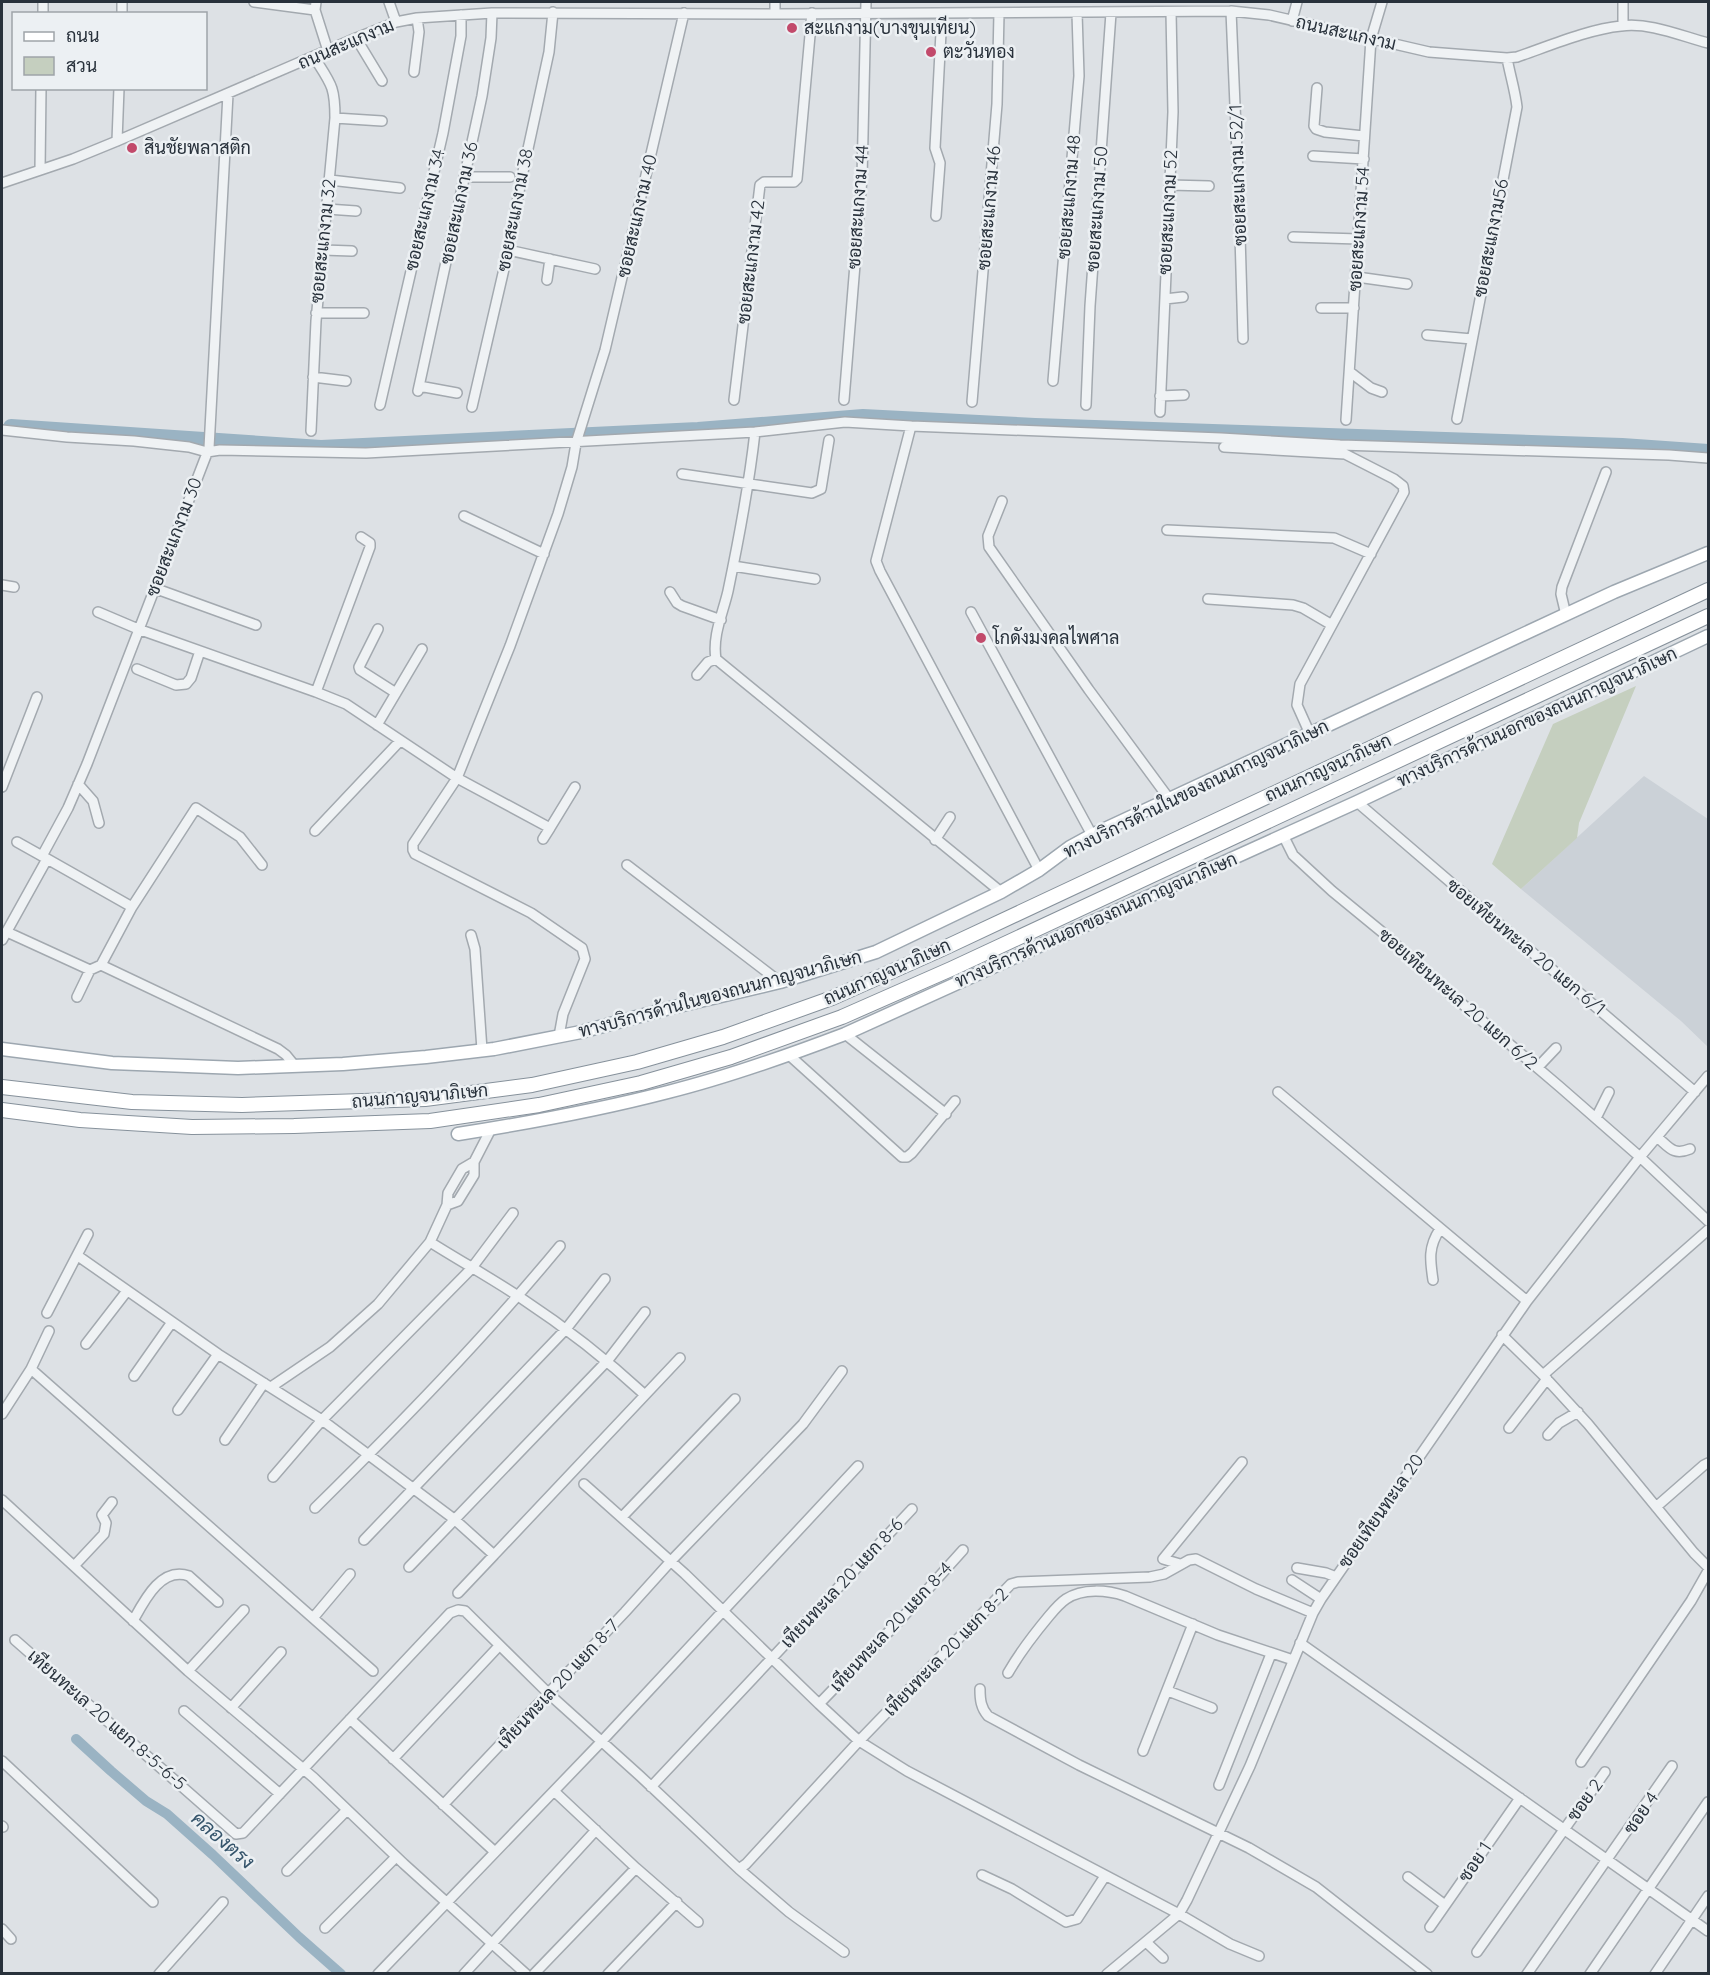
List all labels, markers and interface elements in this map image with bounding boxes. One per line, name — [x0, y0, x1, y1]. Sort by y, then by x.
street label: ถนนสะแกงาม — [1294, 10, 1398, 55]
legend — [12, 12, 207, 90]
street label: ถนนสะแกงาม — [294, 13, 397, 74]
place label: สะแกงาม(บางขุนเทียน) — [804, 15, 976, 40]
marker: สะแกงาม(บางขุนเทียน) — [785, 21, 799, 35]
text: ถนน — [66, 24, 99, 47]
place label: ตะวันทอง — [943, 40, 1015, 63]
marker: ตะวันทอง — [924, 45, 938, 59]
text: สวน — [66, 54, 97, 77]
street label: ซอยสะแกงาม 52/1 — [1224, 104, 1251, 246]
street label: ซอยสะแกงาม 48 — [1052, 134, 1085, 260]
place label: สินชัยพลาสติก — [144, 136, 251, 159]
street label: ซอยสะแกงาม 36 — [434, 139, 483, 266]
marker: สินชัยพลาสติก — [125, 141, 139, 155]
street label: ซอยสะแกงาม 44 — [842, 144, 873, 270]
street label: ซอยสะแกงาม 46 — [972, 144, 1005, 271]
street label: ซอยสะแกงาม 50 — [1081, 145, 1112, 273]
street label: ซอยสะแกงาม 38 — [491, 146, 538, 273]
street label: ซอยสะแกงาม 34 — [399, 147, 450, 273]
street label: ซอยสะแกงาม 52 — [1153, 149, 1182, 275]
street label: ซอยสะแกงาม 40 — [611, 152, 662, 280]
street label: ซอยสะแกงาม 54 — [1343, 166, 1374, 292]
street label: ซอยสะแกงาม56 — [1468, 176, 1513, 299]
street label: ซอยสะแกงาม 32 — [305, 178, 340, 304]
street label: ซอยสะแกงาม 42 — [731, 198, 770, 325]
street label: ซอยสะแกงาม 30 — [140, 474, 207, 600]
place label: โกดังมงคลไพศาล — [992, 625, 1120, 649]
marker: โกดังมงคลไพศาล — [974, 631, 988, 645]
street label: ทางบริการด้านนอกของถนนกาญจนาภิเษก — [1393, 641, 1680, 792]
street label: ทางบริการด้านในของถนนกาญจนาภิเษก — [1059, 713, 1332, 863]
street label: ถนนกาญจนาภิเษก — [1261, 728, 1395, 807]
street label: ทางบริการด้านนอกของถนนกาญจนาภิเษก — [951, 847, 1240, 992]
street label: ซอยเทียนทะเล 20 แยก 6/1 — [1442, 872, 1611, 1020]
street label: ซอยเทียนทะเล 20 แยก 6/2 — [1374, 922, 1544, 1074]
street label: ถนนกาญจนาภิเษก — [820, 933, 954, 1010]
street label: ทางบริการด้านในของถนนกาญจนาภิเษก — [575, 944, 864, 1042]
street label: ถนนกาญจนาภิเษก — [351, 1078, 489, 1113]
street label: ซอยเทียนทะเล 20 — [1332, 1449, 1428, 1572]
street label: เทียนทะเล 20 แยก 8-6 — [775, 1512, 908, 1653]
street label: เทียนทะเล 20 แยก 8-4 — [824, 1556, 957, 1696]
street label: เทียนทะเล 20 แยก 8-2 — [878, 1582, 1013, 1721]
street label: เทียนทะเล 20 แยก 8-7 — [491, 1613, 624, 1753]
street label: เทียนทะเล 20 แยก 8-5-6-5 — [23, 1644, 192, 1795]
street label: ซอย 2 — [1562, 1774, 1608, 1825]
street label: ซอย 4 — [1618, 1787, 1663, 1838]
water label: คลองตรง — [187, 1805, 260, 1874]
street label: ซอย 1 — [1453, 1837, 1496, 1886]

